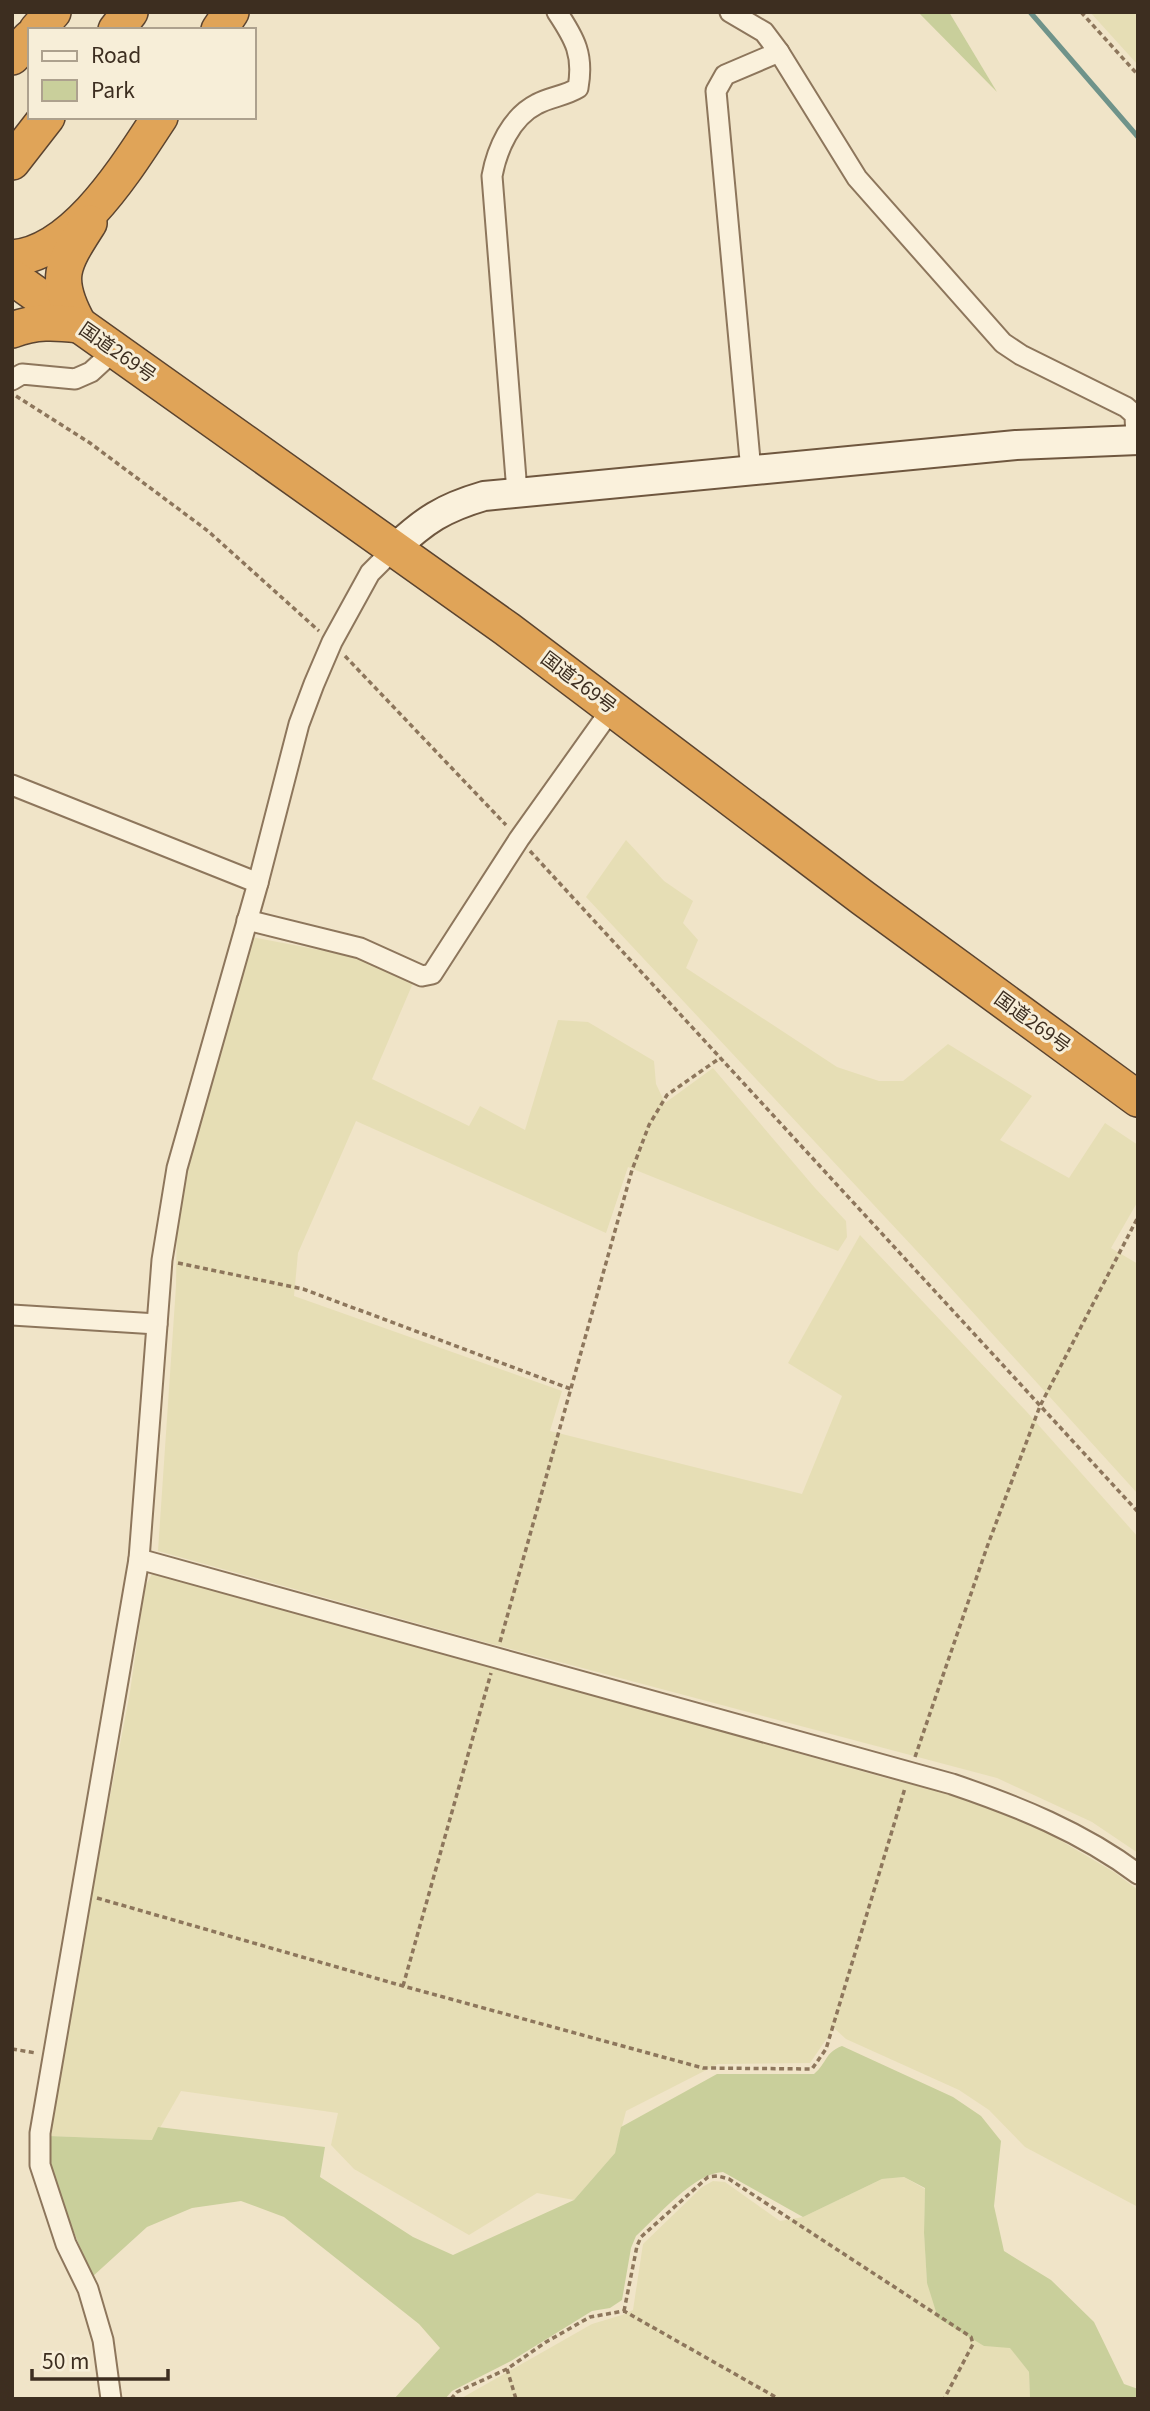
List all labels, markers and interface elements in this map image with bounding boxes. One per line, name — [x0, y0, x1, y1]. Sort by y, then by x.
legend — [28, 28, 256, 119]
text: Road — [91, 39, 141, 69]
text: Park — [91, 74, 135, 104]
street label: 国道269号 — [75, 314, 163, 387]
street label: 国道269号 — [536, 643, 623, 718]
street label: 国道269号 — [990, 984, 1078, 1058]
scale bar — [32, 2338, 168, 2382]
text: 50 m — [42, 2345, 89, 2375]

